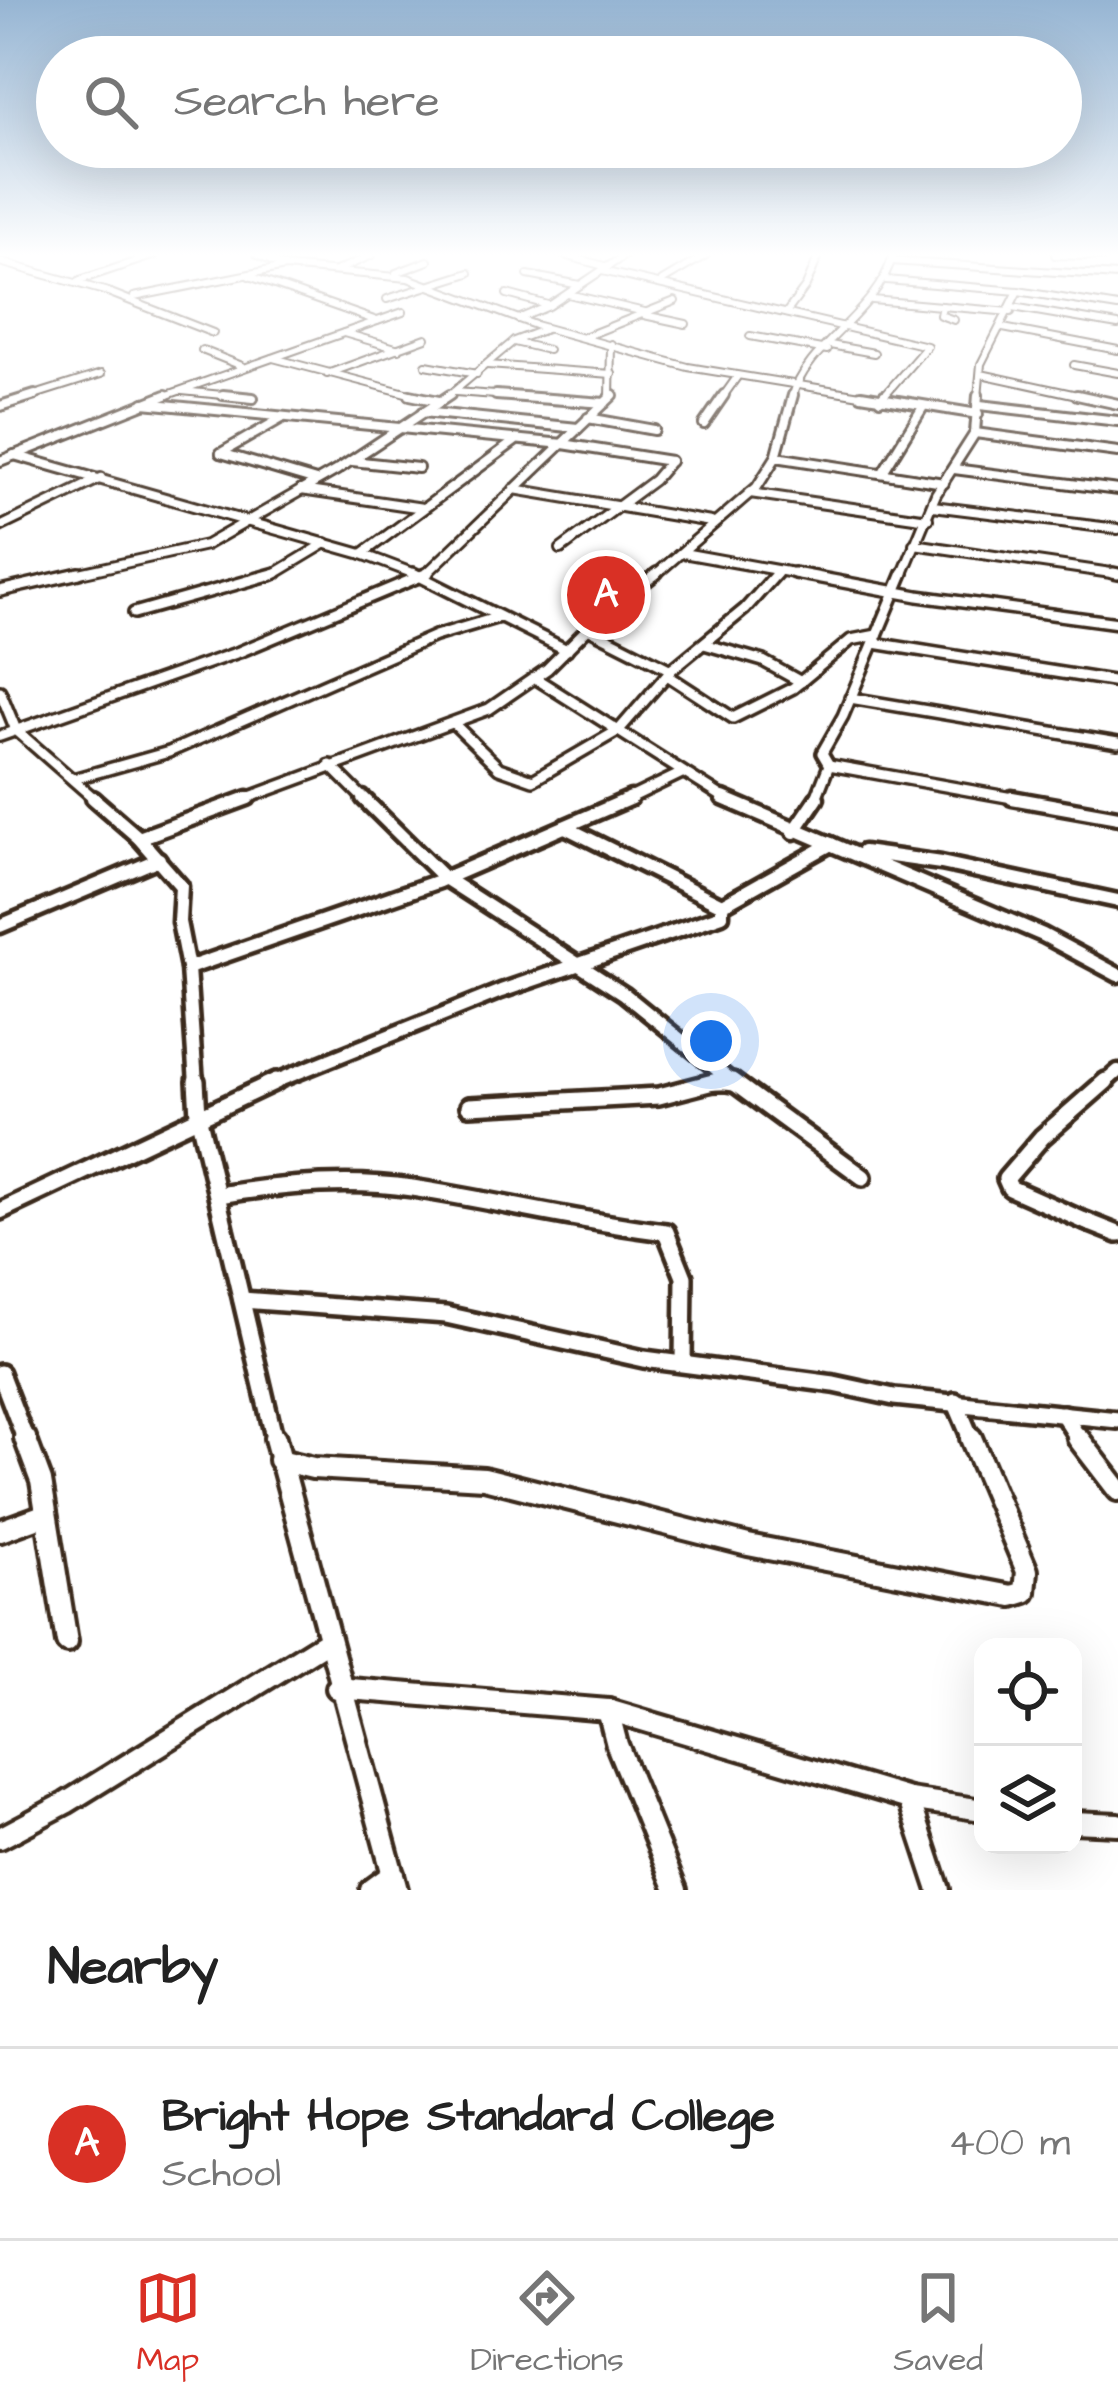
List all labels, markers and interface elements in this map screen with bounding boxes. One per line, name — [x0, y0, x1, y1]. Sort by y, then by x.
search box — [36, 36, 1082, 168]
icon: search — [78, 69, 144, 135]
text: Search here — [174, 71, 440, 133]
pin: A — [567, 550, 645, 640]
your location — [681, 1011, 741, 1071]
map controls — [974, 1638, 1082, 1854]
button: locate — [974, 1638, 1082, 1746]
button: layers — [974, 1746, 1082, 1854]
text: Nearby — [48, 1933, 218, 2004]
text: Bright Hope Standard College — [162, 2086, 775, 2148]
text: A — [75, 2117, 99, 2171]
text: 400 m — [948, 2117, 1070, 2171]
text: School — [162, 2148, 281, 2202]
tab: Map — [135, 2265, 201, 2383]
tab: Directions — [470, 2265, 624, 2383]
tab: Saved — [893, 2265, 983, 2383]

